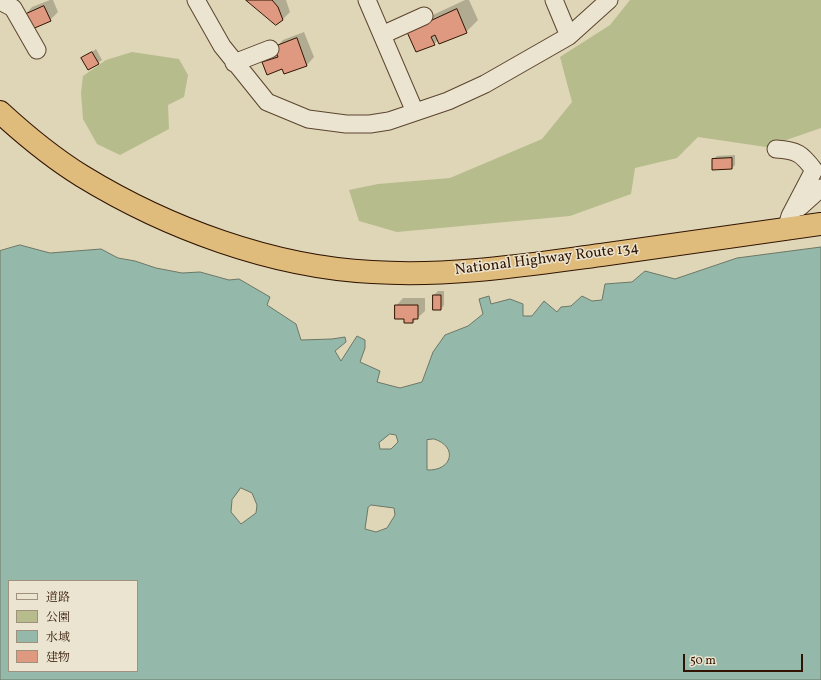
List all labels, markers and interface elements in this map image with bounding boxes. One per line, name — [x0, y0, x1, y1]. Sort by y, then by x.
street label: National Highway Route 134 — [454, 240, 640, 280]
legend — [8, 580, 138, 672]
text: 道路 — [46, 590, 70, 606]
text: 公園 — [46, 610, 70, 626]
text: 水域 — [46, 630, 70, 646]
scale bar — [685, 646, 805, 672]
text: 建物 — [46, 650, 70, 666]
text: 50 m — [690, 653, 716, 669]

